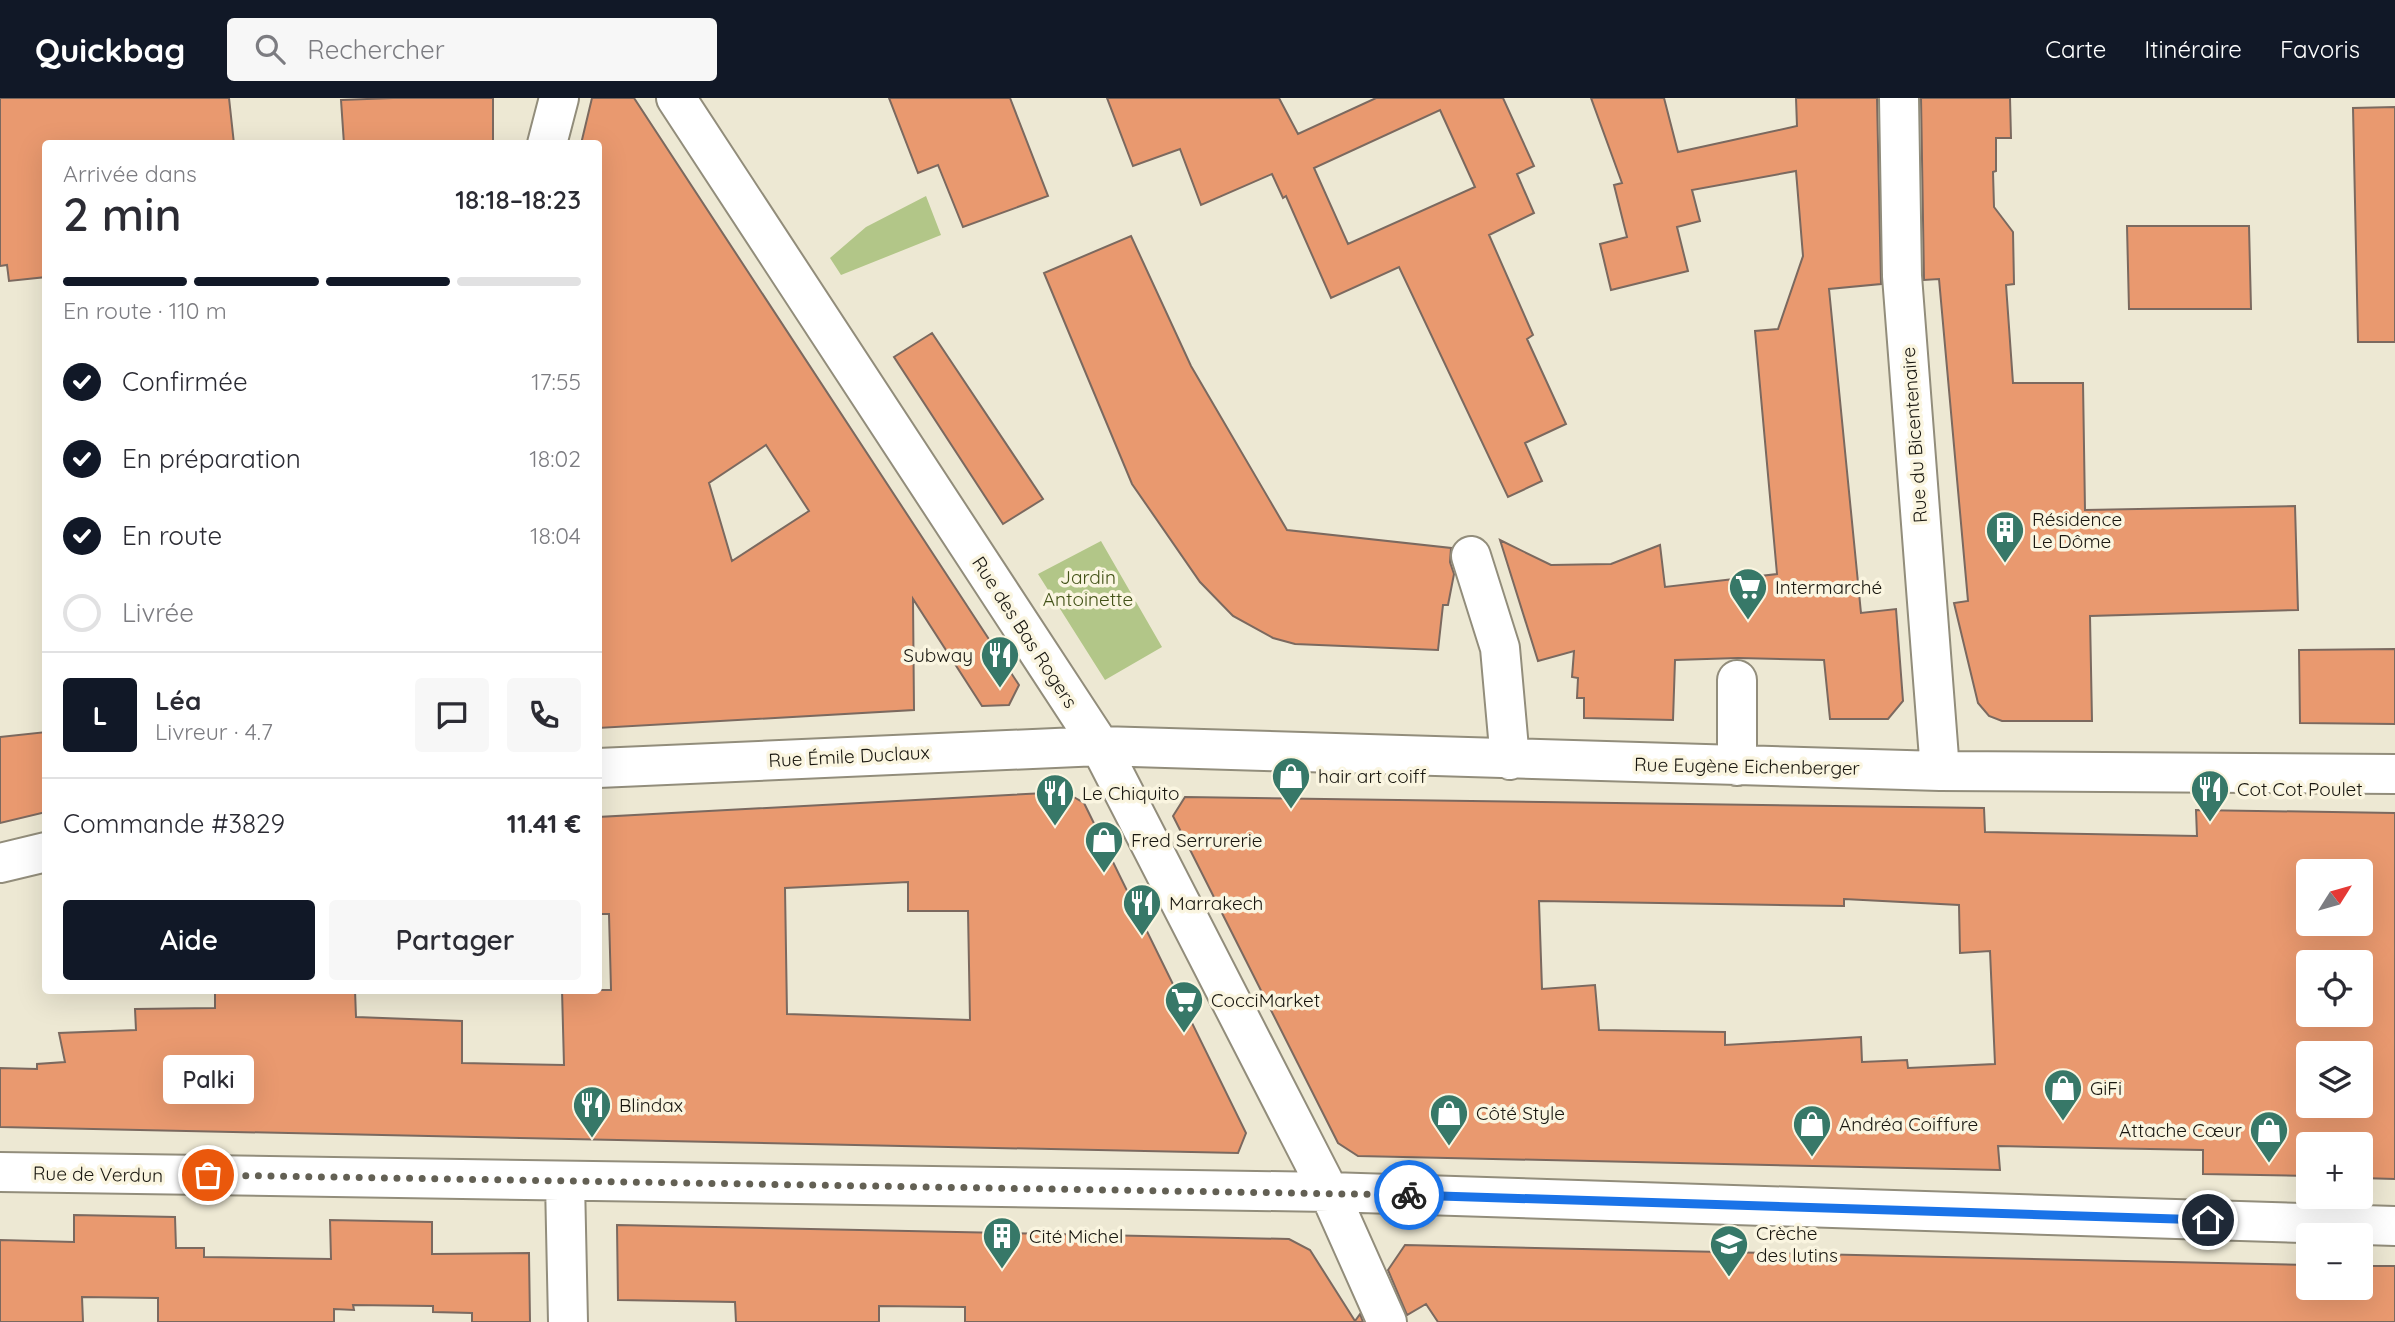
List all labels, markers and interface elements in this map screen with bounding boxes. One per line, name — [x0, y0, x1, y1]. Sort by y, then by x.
search box — [227, 18, 717, 81]
text: Quickbag — [35, 29, 185, 70]
icon: search — [251, 30, 289, 68]
text: Rechercher — [307, 33, 445, 66]
text: Carte — [2045, 34, 2106, 64]
text: Itinéraire — [2144, 34, 2242, 64]
text: Favoris — [2280, 34, 2360, 64]
text: Arrivée dans — [63, 159, 197, 188]
text: 18:18–18:23 — [455, 183, 581, 216]
text: 2 min — [63, 185, 182, 243]
text: En route · 110 m — [63, 296, 227, 325]
street label: Rue du Bicentenaire — [1896, 346, 1932, 524]
icon: check — [63, 363, 101, 401]
text: Confirmée — [122, 365, 248, 398]
text: 17:55 — [531, 367, 581, 396]
icon: check — [63, 440, 101, 478]
text: En préparation — [122, 442, 301, 475]
text: 18:02 — [529, 444, 581, 473]
place label: Résidence Le Dôme — [2032, 507, 2122, 553]
building icon: Résidence Le Dôme — [1984, 509, 2026, 564]
icon: check — [63, 517, 101, 555]
text: En route — [122, 519, 222, 552]
text: 18:04 — [530, 521, 581, 550]
street label: Rue des Bas Rogers — [967, 552, 1083, 712]
park label: Jardin Antoinette — [1043, 565, 1133, 611]
supermarket icon: Intermarché — [1727, 566, 1769, 621]
place label: Intermarché — [1775, 575, 1882, 599]
text: Livrée — [122, 596, 194, 629]
restaurant icon: Subway — [979, 634, 1021, 689]
place label: Subway — [903, 643, 973, 667]
button: chat — [415, 678, 489, 752]
button: phone — [507, 678, 581, 752]
text: Léa — [155, 684, 201, 717]
text: L — [93, 699, 107, 732]
text: Livreur · 4.7 — [155, 717, 273, 746]
street label: Rue Émile Duclaux — [768, 740, 930, 772]
street label: Rue Eugène Eichenberger — [1634, 752, 1861, 780]
shop icon: hair art coiff — [1270, 755, 1312, 810]
place label: hair art coiff — [1318, 764, 1427, 788]
restaurant icon: Cot Cot Poulet — [2189, 768, 2231, 823]
restaurant icon: Le Chiquito — [1034, 772, 1076, 827]
place label: Cot Cot Poulet — [2237, 777, 2363, 801]
place label: Le Chiquito — [1082, 781, 1180, 805]
text: Commande #3829 — [63, 807, 285, 840]
text: 11.41 € — [507, 807, 581, 840]
shop icon: Fred Serrurerie — [1083, 819, 1125, 874]
place label: Fred Serrurerie — [1131, 828, 1263, 852]
north arrow — [2296, 859, 2373, 936]
map controls — [2296, 859, 2373, 1300]
restaurant icon: Marrakech — [1121, 882, 1163, 937]
place label: Marrakech — [1169, 891, 1263, 915]
button: Aide — [63, 900, 315, 980]
button: Partager — [329, 900, 581, 980]
button: locate — [2296, 950, 2373, 1027]
supermarket icon: CocciMarket — [1163, 979, 1205, 1034]
place label: CocciMarket — [1211, 988, 1320, 1012]
button: layers — [2296, 1041, 2373, 1118]
callout: Palki — [162, 1056, 254, 1105]
text: Palki — [182, 1065, 235, 1094]
shop icon: GiFi — [2042, 1067, 2084, 1122]
place label: GiFi — [2090, 1076, 2122, 1100]
restaurant icon: Blindax — [571, 1084, 613, 1139]
shop icon: Côté Style — [1428, 1092, 1470, 1147]
place label: Blindax — [619, 1093, 683, 1117]
place label: Côté Style — [1476, 1101, 1565, 1125]
shop icon: Andréa Coiffure — [1791, 1103, 1833, 1158]
shop icon: Attache Cœur — [2248, 1109, 2290, 1164]
place label: Andréa Coiffure — [1839, 1112, 1978, 1136]
place label: Attache Cœur — [2119, 1118, 2243, 1142]
button: + — [2296, 1132, 2373, 1209]
pin — [178, 1145, 238, 1205]
icon: bag — [189, 1156, 227, 1194]
courier — [1374, 1160, 1444, 1230]
street label: Rue de Verdun — [33, 1161, 163, 1187]
icon: bike — [1390, 1176, 1428, 1214]
pin — [2178, 1190, 2238, 1250]
icon: home — [2189, 1201, 2227, 1239]
building icon: Cité Michel — [981, 1215, 1023, 1270]
place label: Crèche des lutins — [1756, 1221, 1838, 1267]
school or university icon: Crèche des lutins — [1708, 1223, 1750, 1278]
button: − — [2296, 1223, 2373, 1300]
place label: Cité Michel — [1029, 1224, 1123, 1248]

